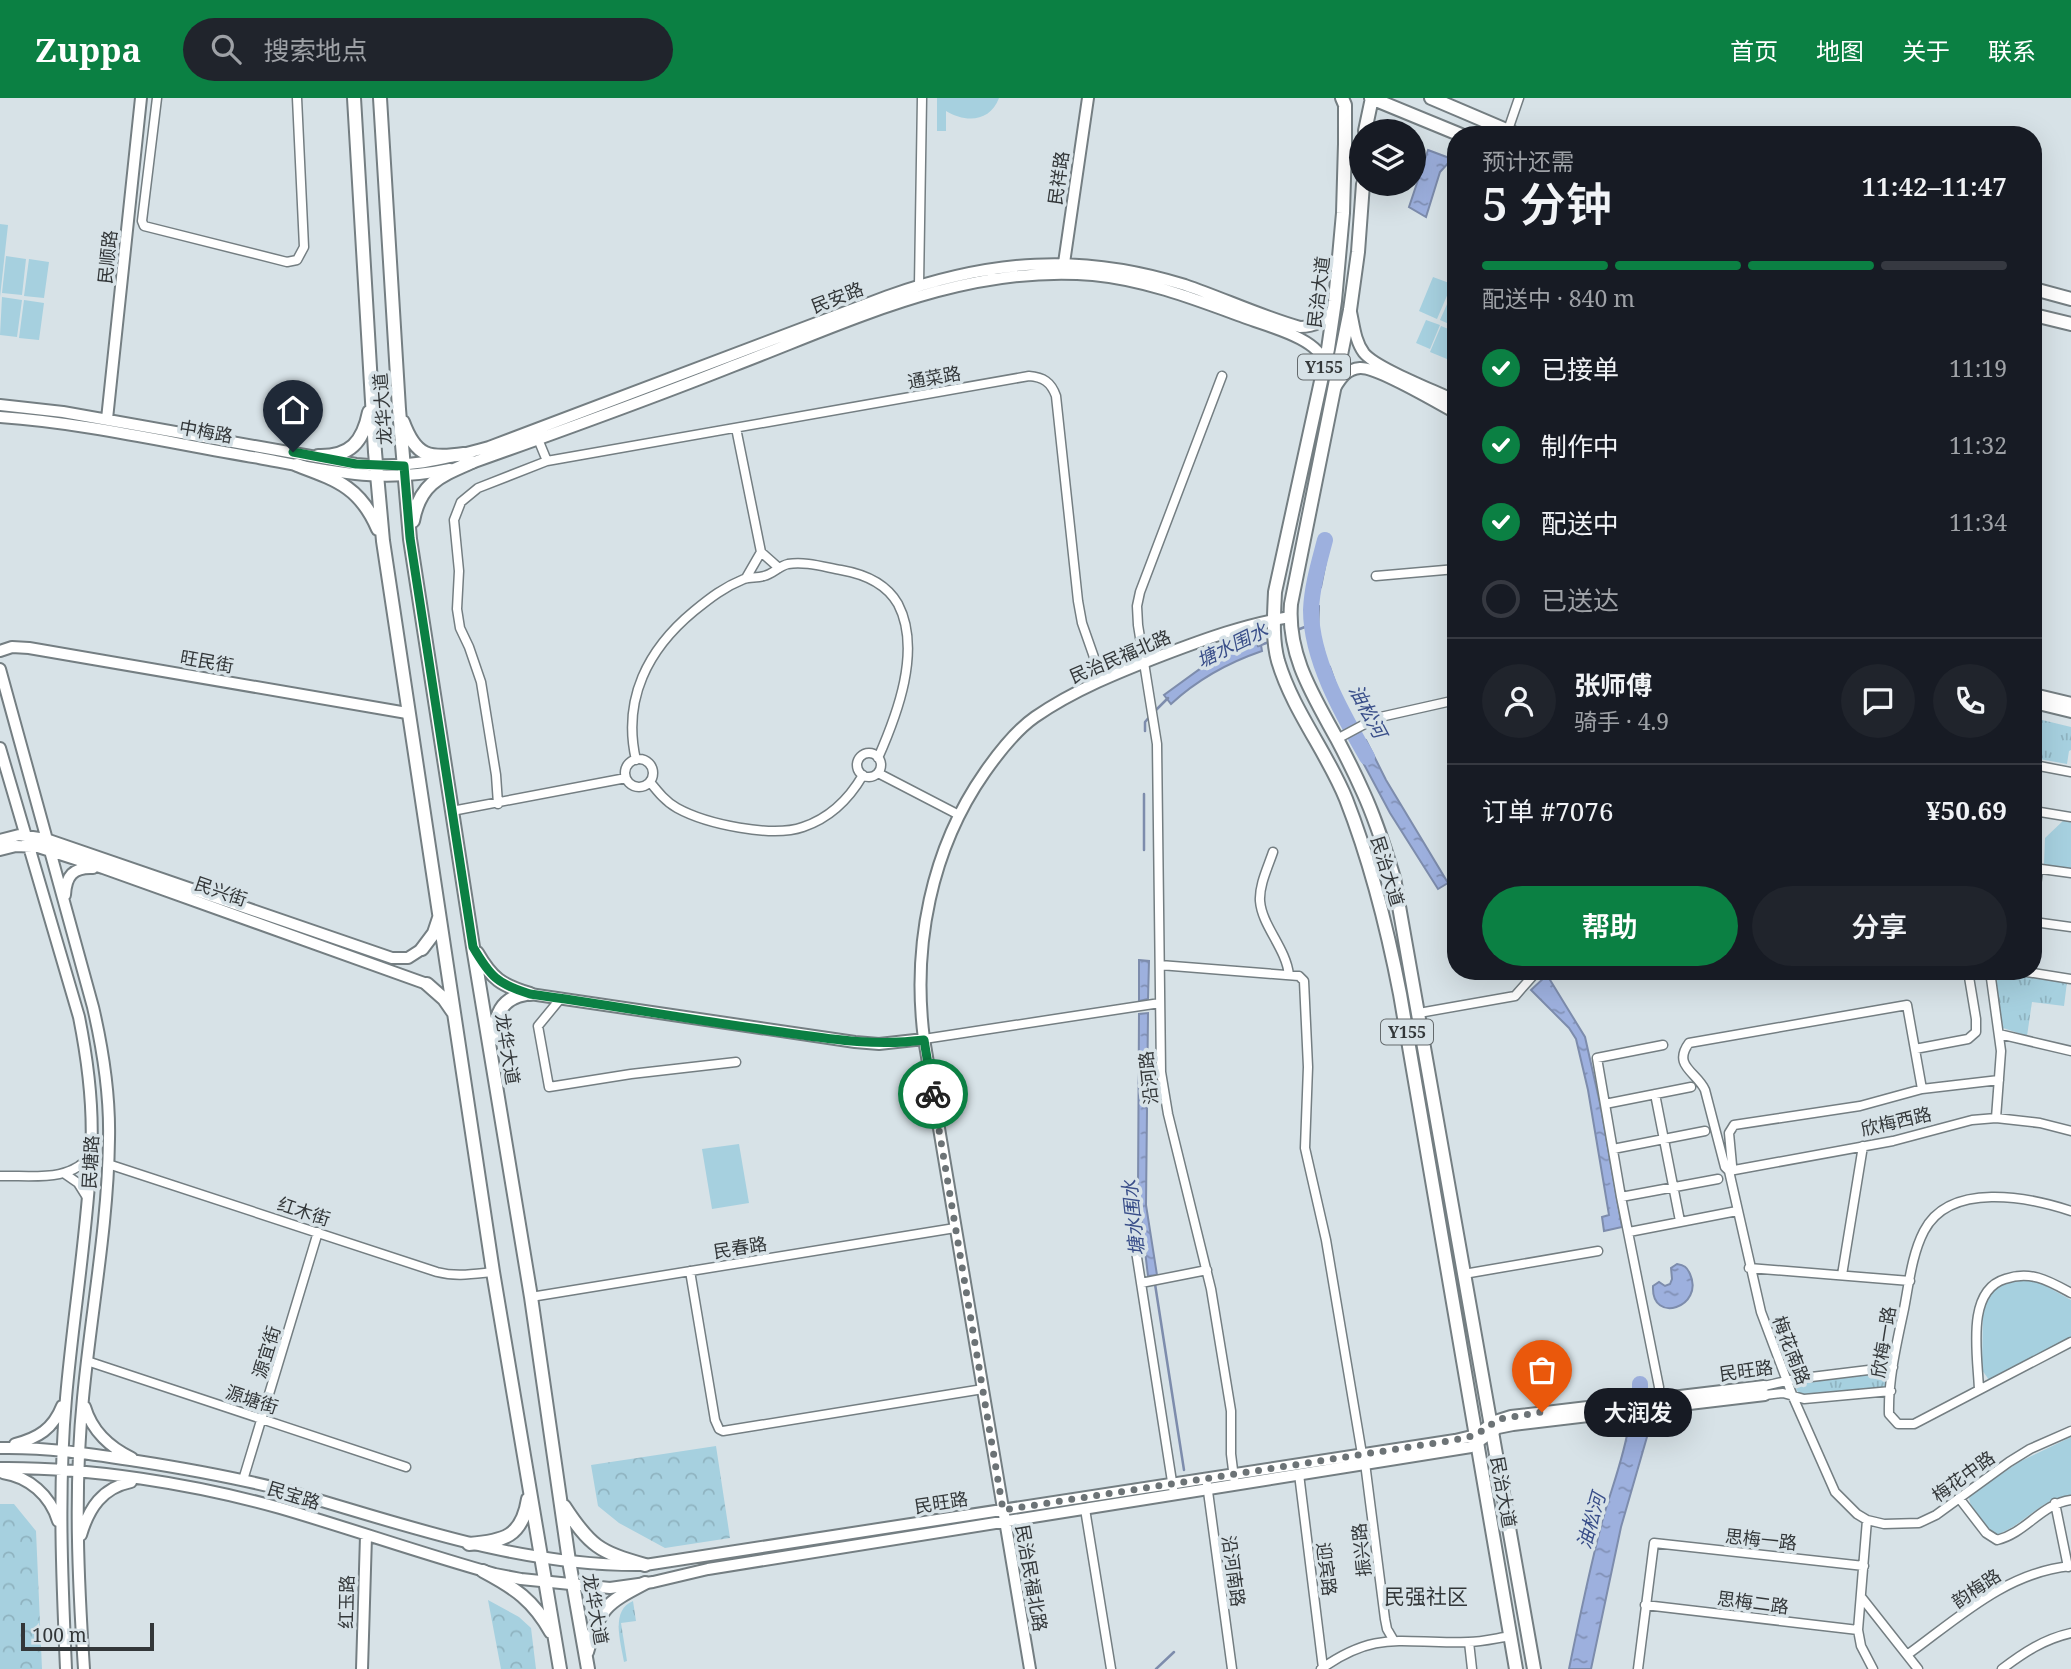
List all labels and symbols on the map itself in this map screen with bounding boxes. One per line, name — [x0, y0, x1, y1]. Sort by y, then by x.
street label: 民祥路 — [1042, 150, 1074, 206]
street label: 民顺路 — [92, 229, 122, 285]
street label: 民治大道 — [1302, 255, 1334, 329]
street label: 民安路 — [807, 276, 867, 318]
road number: Y155 — [1298, 354, 1350, 380]
street label: 通菜路 — [905, 360, 963, 394]
street label: 龙华大道 — [368, 372, 396, 446]
pin — [263, 380, 323, 452]
street label: 中梅路 — [177, 414, 235, 448]
water label: 塘水围水 — [1192, 616, 1273, 673]
street label: 民治民福北路 — [1066, 624, 1174, 688]
street label: 旺民街 — [178, 644, 236, 678]
water label: 油松河 — [1343, 680, 1395, 746]
street label: 民治大道 — [1366, 833, 1410, 909]
street label: 民兴街 — [192, 871, 250, 911]
street label: 龙华大道 — [491, 1012, 525, 1086]
road number: Y155 — [1381, 1020, 1433, 1044]
street label: 沿河路 — [1133, 1050, 1163, 1106]
courier — [898, 1059, 968, 1129]
street label: 欣梅西路 — [1858, 1101, 1934, 1141]
street label: 民塘路 — [77, 1134, 103, 1190]
water label: 塘水围水 — [1116, 1178, 1150, 1257]
street label: 红木街 — [275, 1191, 333, 1231]
street label: 民春路 — [711, 1231, 769, 1263]
street label: 欣梅一路 — [1866, 1305, 1900, 1379]
street label: 梅花南路 — [1768, 1312, 1816, 1388]
street label: 源宜街 — [247, 1323, 285, 1381]
pin — [1512, 1340, 1572, 1412]
street label: 民旺路 — [1718, 1354, 1774, 1386]
street label: 源塘街 — [223, 1379, 281, 1419]
callout: 大润发 — [1584, 1388, 1692, 1436]
street label: 梅花中路 — [1927, 1445, 1999, 1507]
street label: 民治大道 — [1486, 1454, 1522, 1530]
street label: 民宝路 — [265, 1476, 323, 1514]
street label: 民旺路 — [912, 1486, 970, 1518]
water label: 油松河 — [1571, 1486, 1612, 1552]
street label: 振兴路 — [1346, 1522, 1376, 1578]
street label: 民治民福北路 — [1011, 1523, 1053, 1633]
street label: 思梅一路 — [1724, 1523, 1798, 1555]
street label: 沿河南路 — [1217, 1534, 1251, 1608]
street label: 迎宾路 — [1312, 1541, 1342, 1597]
street label: 韵梅路 — [1947, 1563, 2005, 1613]
street label: 龙华大道 — [578, 1571, 614, 1647]
street label: 红玉路 — [334, 1575, 358, 1629]
district label: 民强社区 — [1384, 1582, 1468, 1610]
street label: 思梅二路 — [1716, 1586, 1790, 1618]
scale bar — [21, 1620, 154, 1652]

